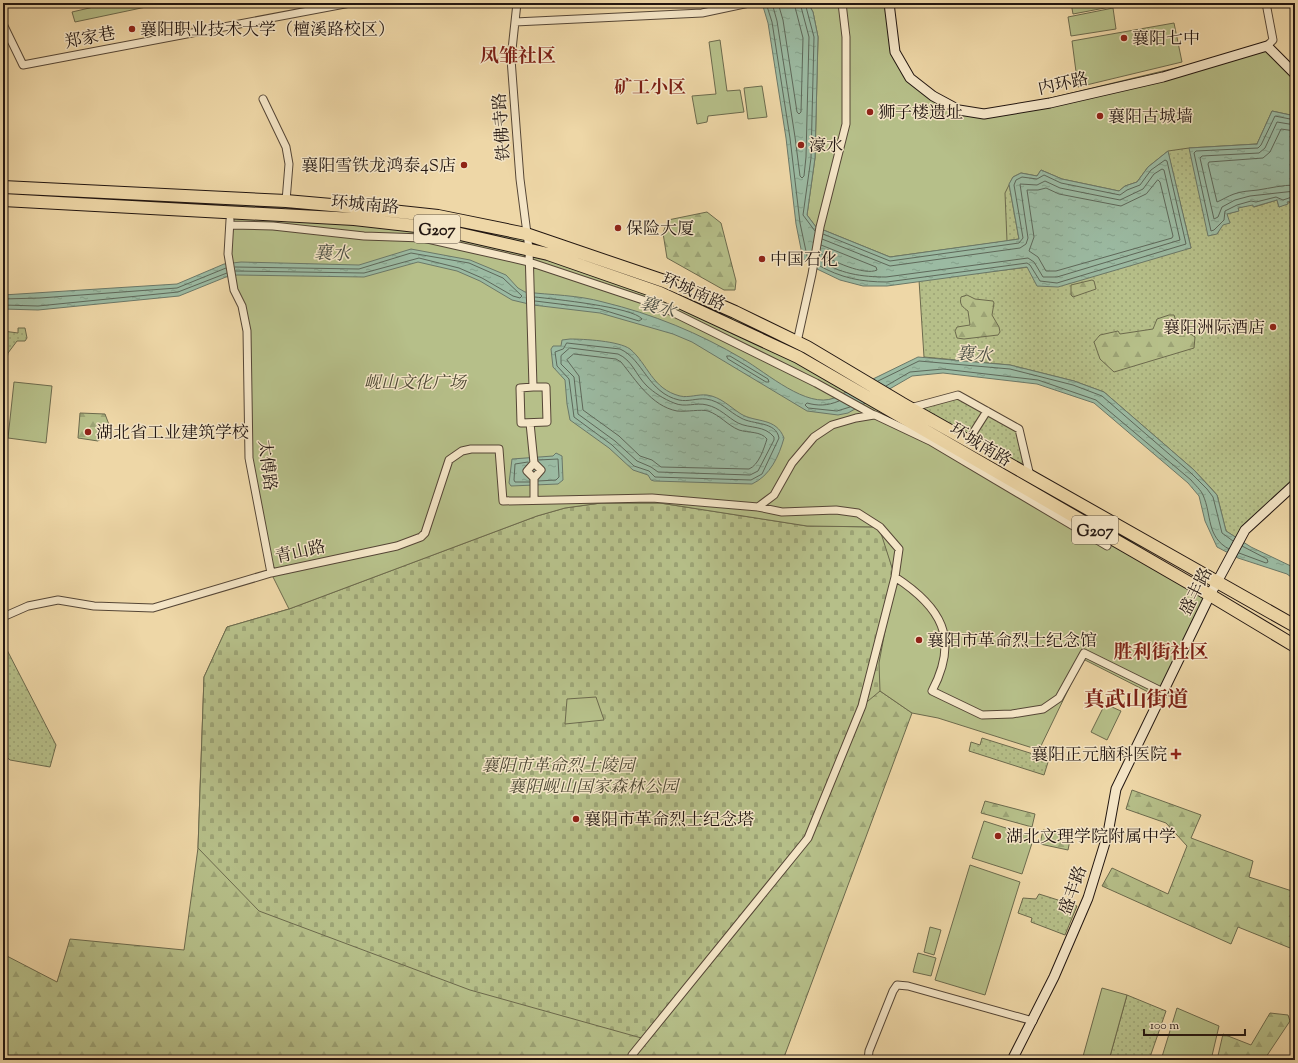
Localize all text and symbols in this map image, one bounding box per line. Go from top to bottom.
place label: 襄阳职业技术大学（檀溪路校区） [140,19,395,43]
street label: 郑家巷 [63,22,118,56]
marker: 襄阳职业技术大学（檀溪路校区） [127,24,137,34]
place label: 襄阳七中 [1132,28,1200,52]
marker: 襄阳七中 [1119,33,1129,43]
district label: 凤雏社区 [480,44,556,71]
street label: 内环路 [1036,68,1091,102]
district label: 矿工小区 [614,76,686,102]
street label: 铁佛寺路 [489,92,517,162]
place label: 狮子楼遗址 [878,102,963,126]
place label: 襄阳古城墙 [1108,106,1193,130]
marker: 狮子楼遗址 [865,107,875,117]
marker: 襄阳古城墙 [1095,111,1105,121]
place label: 濠水 [809,135,843,159]
marker: 濠水 [796,140,806,150]
place label: 襄阳雪铁龙鸿泰4S店 [301,155,456,179]
marker: 襄阳雪铁龙鸿泰4S店 [459,160,469,170]
street label: 环城南路 [330,191,400,221]
road number: G207 [414,215,460,243]
place label: 保险大厦 [626,218,694,242]
marker: 保险大厦 [613,223,623,233]
water label: 襄水 [313,241,352,269]
place label: 中国石化 [770,249,838,273]
marker: 中国石化 [757,254,767,264]
street label: 环城南路 [657,268,729,318]
water label: 襄水 [637,291,680,327]
place label: 襄阳洲际酒店 [1163,317,1265,341]
marker: 襄阳洲际酒店 [1268,322,1278,332]
water label: 襄水 [955,341,995,371]
park label: 岘山文化广场 [364,372,468,396]
street label: 环城南路 [945,418,1015,474]
place label: 湖北省工业建筑学校 [96,422,249,446]
marker: 湖北省工业建筑学校 [83,427,93,437]
street label: 太傅路 [251,438,281,492]
road number: G207 [1072,516,1118,544]
street label: 青山路 [273,536,328,570]
street label: 盛丰路 [1175,564,1219,620]
place label: 襄阳市革命烈士纪念馆 [927,630,1097,654]
marker: 襄阳市革命烈士纪念馆 [914,635,924,645]
district label: 胜利街社区 [1113,640,1209,667]
district label: 真武山街道 [1084,686,1189,716]
place label: 襄阳正元脑科医院 [1031,744,1167,768]
marker: 襄阳正元脑科医院 [1170,748,1182,760]
park label: 襄阳市革命烈士陵园 [482,755,637,779]
park label: 襄阳岘山国家森林公园 [508,776,681,800]
place label: 襄阳市革命烈士纪念塔 [584,809,754,833]
marker: 襄阳市革命烈士纪念塔 [571,814,581,824]
place label: 湖北文理学院附属中学 [1006,826,1176,850]
marker: 湖北文理学院附属中学 [993,831,1003,841]
street label: 盛丰路 [1054,863,1094,919]
scale bar [1144,1011,1245,1037]
text: 100 m [1150,1017,1179,1035]

